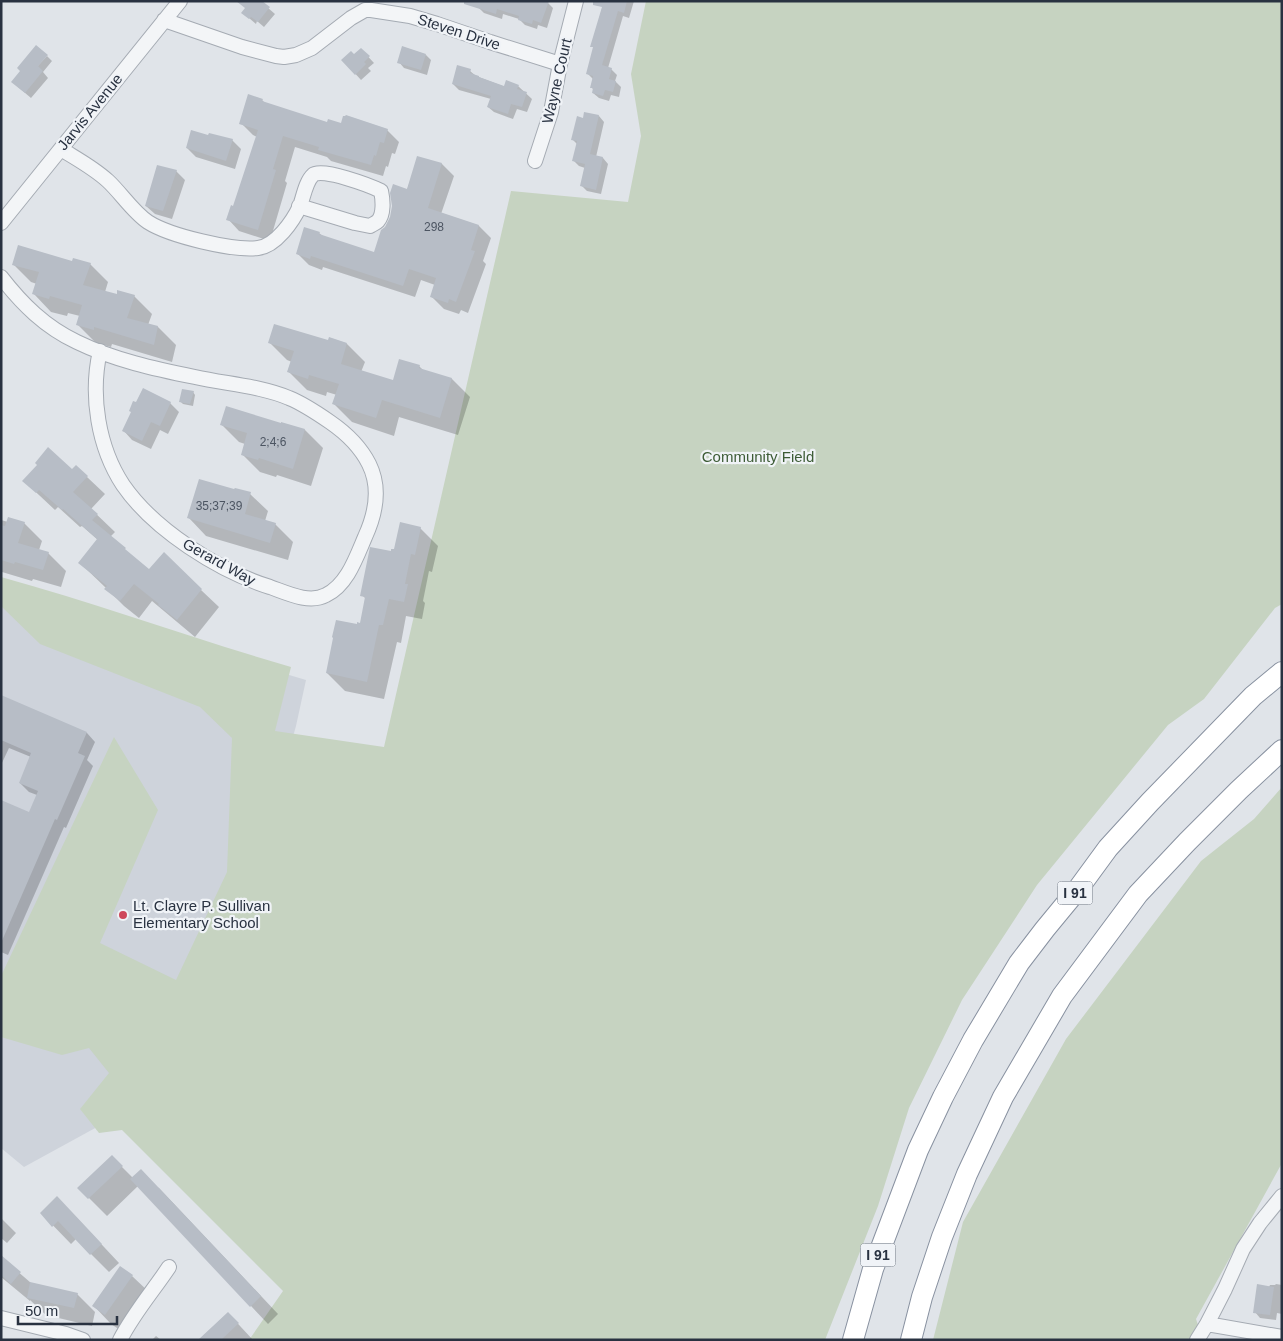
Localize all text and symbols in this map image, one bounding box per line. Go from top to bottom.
street label: Steven Drive [416,10,503,53]
street label: Wayne Court [538,36,575,125]
street label: Jarvis Avenue [54,70,126,153]
house number: 298 [424,220,444,234]
house number: 2;4;6 [260,435,287,449]
park label: Community Field [702,448,814,465]
house number: 35;37;39 [196,499,243,513]
street label: Gerard Way [180,535,259,589]
road number: I 91 [1058,881,1092,904]
place label: Lt. Clayre P. Sullivan Elementary School [133,897,270,931]
marker: Lt. Clayre P. Sullivan Elementary School [117,909,129,921]
road number: I 91 [860,1244,896,1266]
scale bar [18,1294,116,1326]
text: 50 m [25,1302,58,1319]

